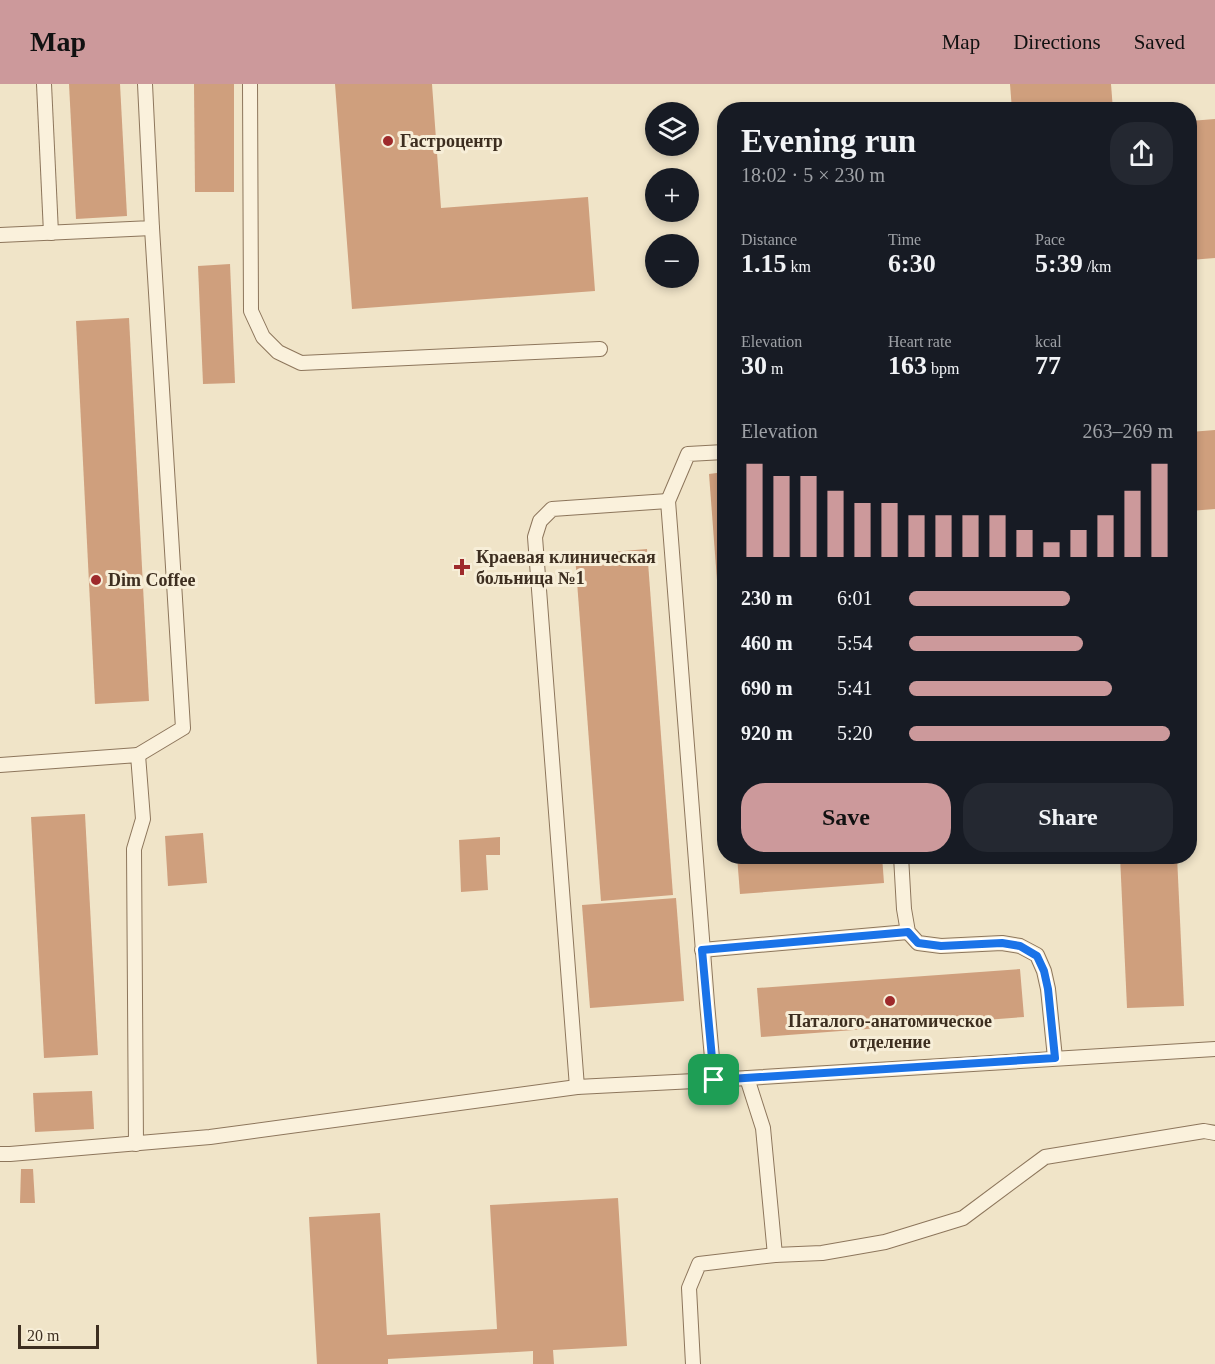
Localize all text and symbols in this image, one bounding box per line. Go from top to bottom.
text: Map [30,26,86,57]
text: Map [942,30,980,54]
text: Directions [1013,30,1101,54]
text: Saved [1134,30,1185,54]
map controls [645,102,699,288]
button: layers [645,102,699,156]
button: share [1110,122,1173,185]
text: Evening run [741,123,916,159]
place label: Гастроцентр [400,131,503,151]
marker: Гастроцентр [381,134,395,148]
text: 18:02 · 5 × 230 m [741,164,885,186]
button: + [645,168,699,222]
text: Distance [741,231,797,248]
text: Time [888,231,921,248]
text: Pace [1035,231,1065,248]
button: − [645,234,699,288]
text: 1.15 [741,249,787,278]
text: 6:30 [888,249,936,278]
text: 5:39 [1035,249,1083,278]
text: km [787,258,811,275]
text: /km [1083,258,1112,275]
text: Elevation [741,333,802,350]
text: Heart rate [888,333,952,350]
text: kcal [1035,333,1062,350]
text: 30 [741,351,767,380]
text: 163 [888,351,927,380]
text: 77 [1035,351,1061,380]
text: m [767,360,783,377]
text: bpm [927,360,959,377]
text: Elevation [741,420,818,442]
text: 263–269 m [1082,420,1173,442]
place label: Краевая клиническая больница №1 [476,547,656,588]
marker: Краевая клиническая больница №1 [453,558,471,576]
place label: Dim Coffee [108,570,195,590]
marker: Dim Coffee [89,573,103,587]
text: 230 m [741,587,793,609]
text: 6:01 [837,587,873,609]
text: 460 m [741,632,793,654]
text: 5:54 [837,632,873,654]
text: 690 m [741,677,793,699]
text: 5:41 [837,677,873,699]
text: 920 m [741,722,793,744]
text: 5:20 [837,722,873,744]
button: Save [741,783,951,852]
button: Share [963,783,1173,852]
marker: Паталого-анатомическое отделение [883,994,897,1008]
place label: Паталого-анатомическое отделение [788,1011,992,1052]
pin [688,1054,739,1105]
icon: arrive [697,1063,730,1096]
scale bar [18,1322,99,1350]
text: 20 m [27,1327,59,1344]

